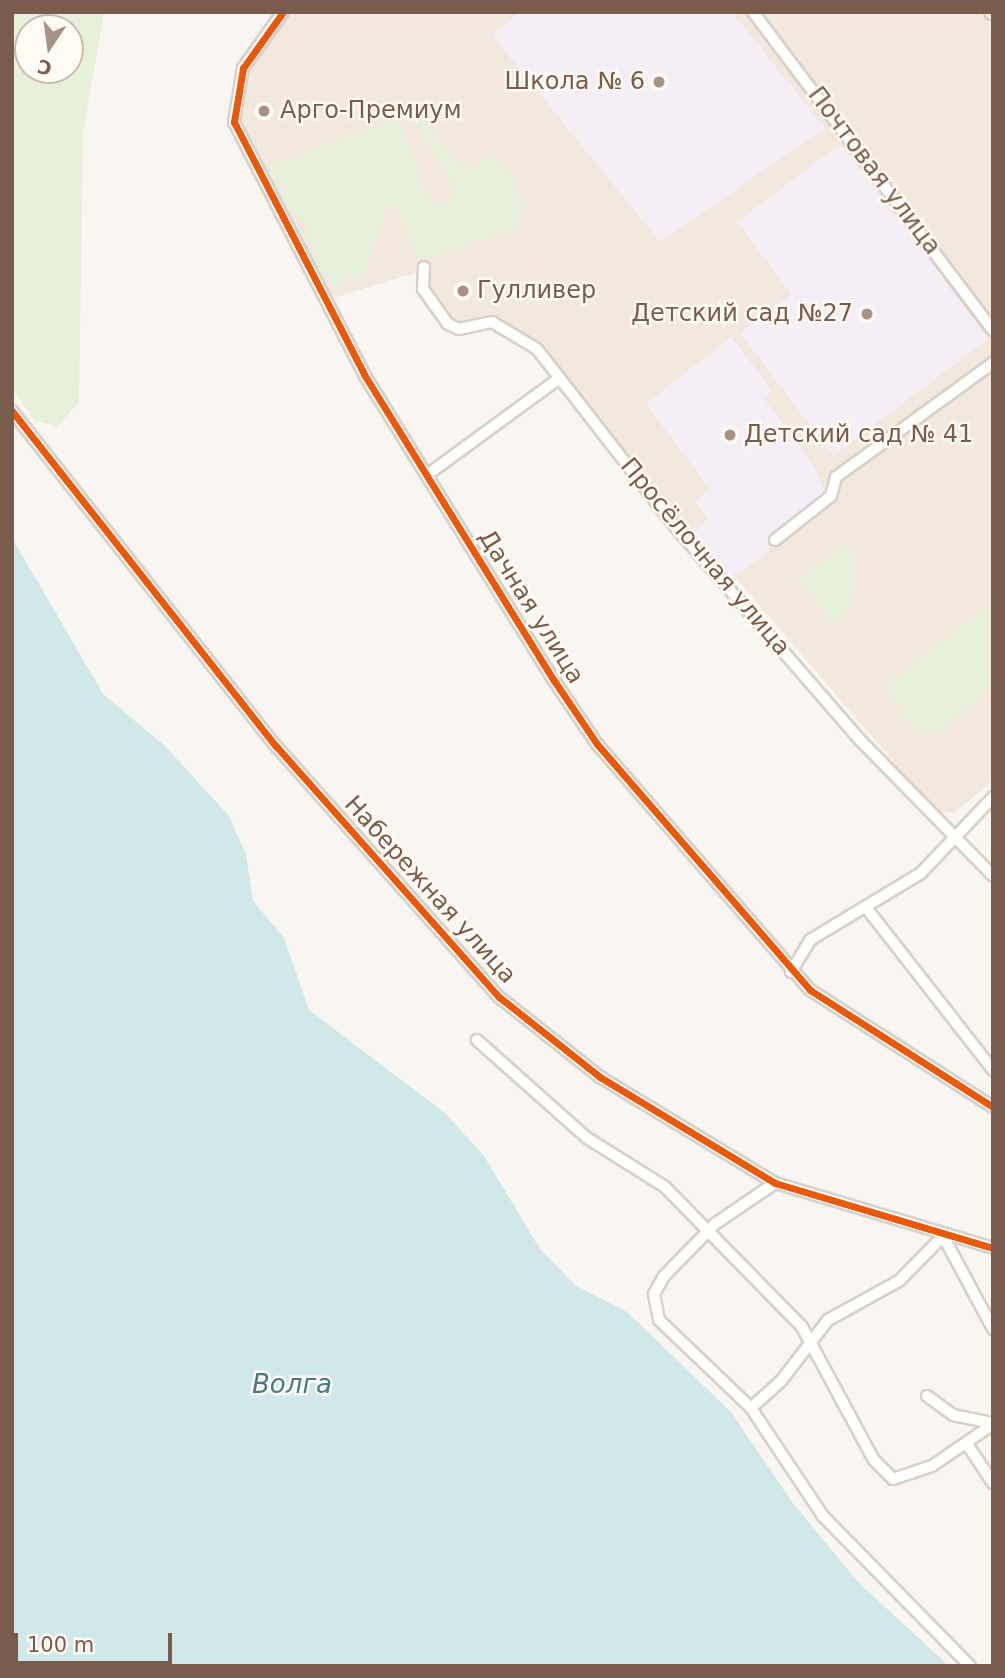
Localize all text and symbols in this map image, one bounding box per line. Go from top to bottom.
north arrow [14,14,84,84]
text: С [35,55,54,80]
place label: Школа № 6 [505,68,645,96]
marker: Школа № 6 [651,74,667,90]
street label: Почтовая улица [802,81,946,261]
place label: Арго-Премиум [280,97,462,125]
marker: Арго-Премиум [254,101,274,121]
place label: Гулливер [477,277,596,305]
marker: Гулливер [455,283,471,299]
place label: Детский сад №27 [631,300,853,328]
marker: Детский сад №27 [859,306,875,322]
place label: Детский сад № 41 [744,421,973,449]
marker: Детский сад № 41 [722,427,738,443]
street label: Просёлочная улица [614,452,796,662]
street label: Дачная улица [472,525,590,689]
street label: Набережная улица [338,790,522,990]
water label: Волга [252,1369,332,1401]
scale bar [18,1618,175,1662]
text: 100 m [27,1633,94,1657]

